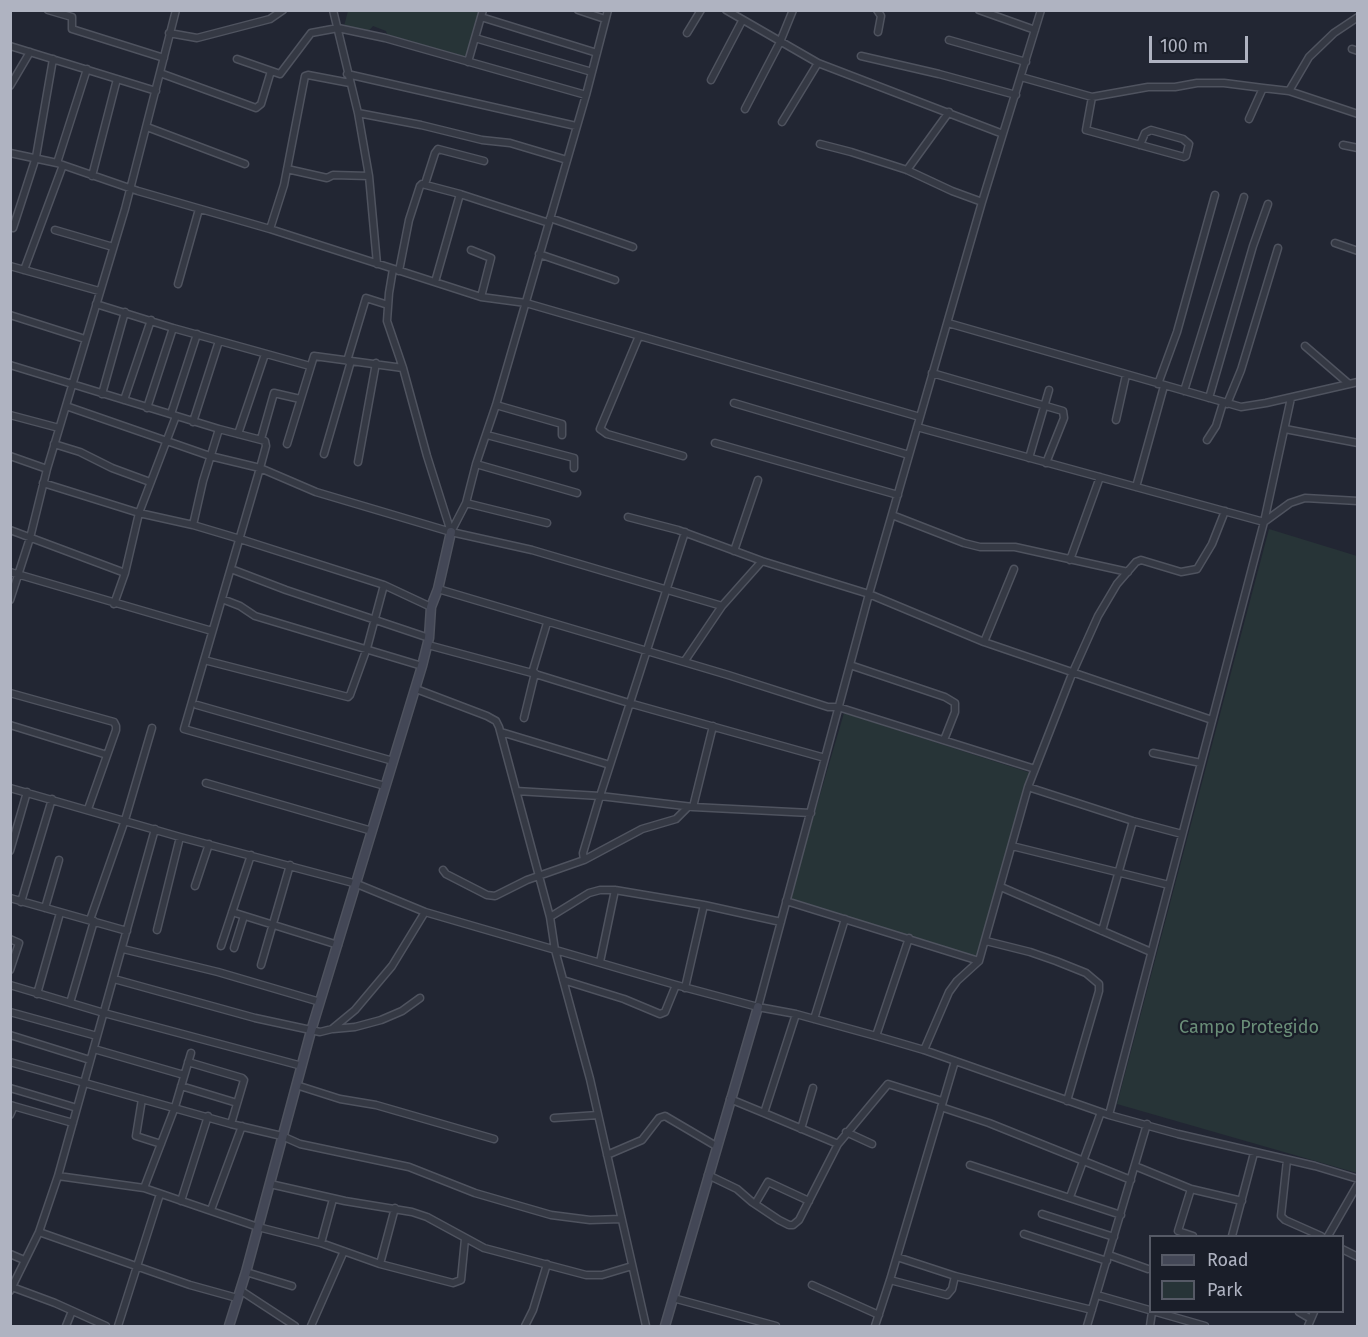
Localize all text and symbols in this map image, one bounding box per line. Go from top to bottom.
scale bar [1152,24,1251,62]
text: 100 m [1160,35,1208,57]
park label: Campo Protegido [1179,1017,1319,1039]
legend [1149,1235,1344,1313]
text: Road [1207,1249,1249,1271]
text: Park [1207,1279,1242,1301]

